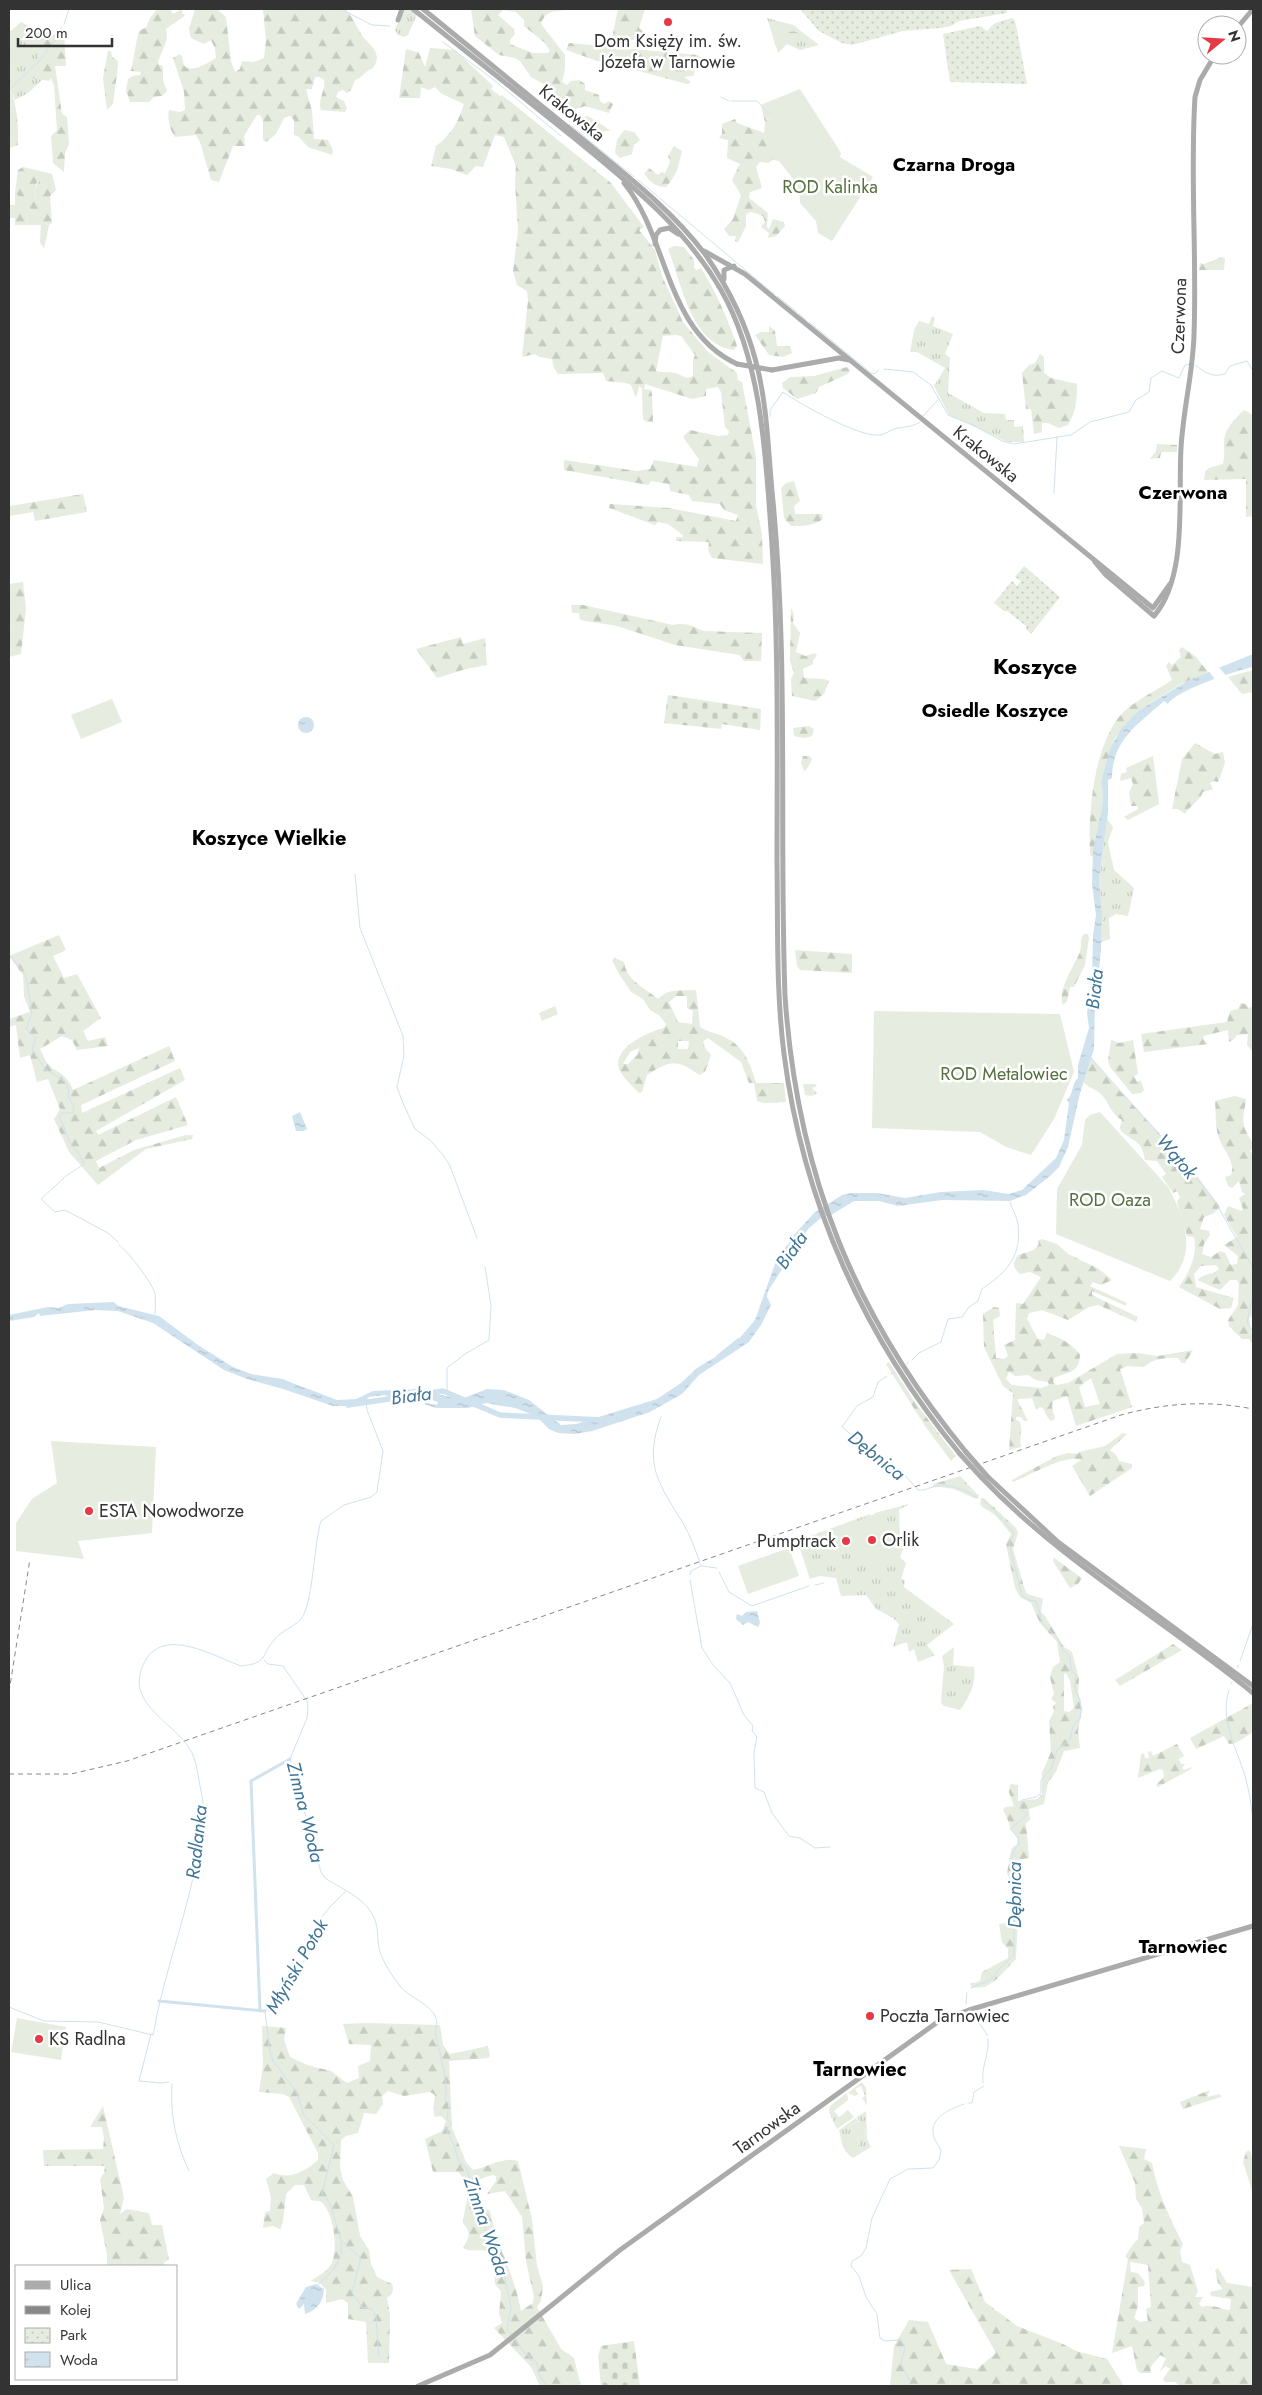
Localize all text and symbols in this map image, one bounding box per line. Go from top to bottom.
scale bar [18,15,111,47]
north arrow [1197,15,1247,65]
marker: Dom Księży im. św. Józefa w Tarnowie [662,16,674,28]
text: 200 m [25,22,68,44]
place label: Dom Księży im. św. Józefa w Tarnowie [594,28,742,75]
text: N [1223,28,1246,44]
street label: Krakowska [533,78,611,148]
district label: Czarna Droga [893,151,1015,178]
park label: ROD Kalinka [782,174,878,200]
street label: Czerwona [1165,277,1193,355]
street label: Krakowska [947,419,1025,489]
district label: Czerwona [1139,479,1227,506]
district label: Koszyce [993,650,1077,682]
district label: Osiedle Koszyce [922,697,1068,724]
district label: Koszyce Wielkie [192,824,346,853]
water label: Biała [1079,967,1110,1011]
park label: ROD Metalowiec [940,1061,1068,1087]
water label: Wątok [1150,1128,1204,1185]
park label: ROD Oaza [1069,1187,1151,1213]
water label: Biała [769,1226,814,1275]
water label: Biała [389,1380,433,1411]
water label: Dębnica [842,1424,911,1487]
place label: ESTA Nowodworze [99,1498,244,1524]
marker: ESTA Nowodworze [83,1505,95,1517]
place label: Orlik [882,1527,919,1553]
place label: Pumptrack [757,1528,836,1554]
marker: Orlik [866,1534,878,1546]
marker: Pumptrack [840,1535,852,1547]
water label: Zimna Woda [280,1758,331,1866]
water label: Radlanka [179,1803,214,1880]
water label: Dębnica [1001,1861,1028,1928]
water label: Młyński Potok [258,1913,335,2019]
district label: Tarnowiec [1139,1933,1227,1960]
place label: Poczta Tarnowiec [880,2003,1010,2029]
marker: Poczta Tarnowiec [864,2010,876,2022]
place label: KS Radlna [49,2026,126,2052]
marker: KS Radlna [33,2033,45,2045]
district label: Tarnowiec [813,2055,907,2084]
street label: Tarnowska [728,2095,806,2161]
water label: Zimna Woda [457,2172,516,2280]
legend [15,2265,178,2380]
text: Ulica [60,2274,91,2296]
text: Kolej [60,2299,91,2321]
text: Park [60,2324,87,2346]
text: Woda [60,2349,98,2371]

